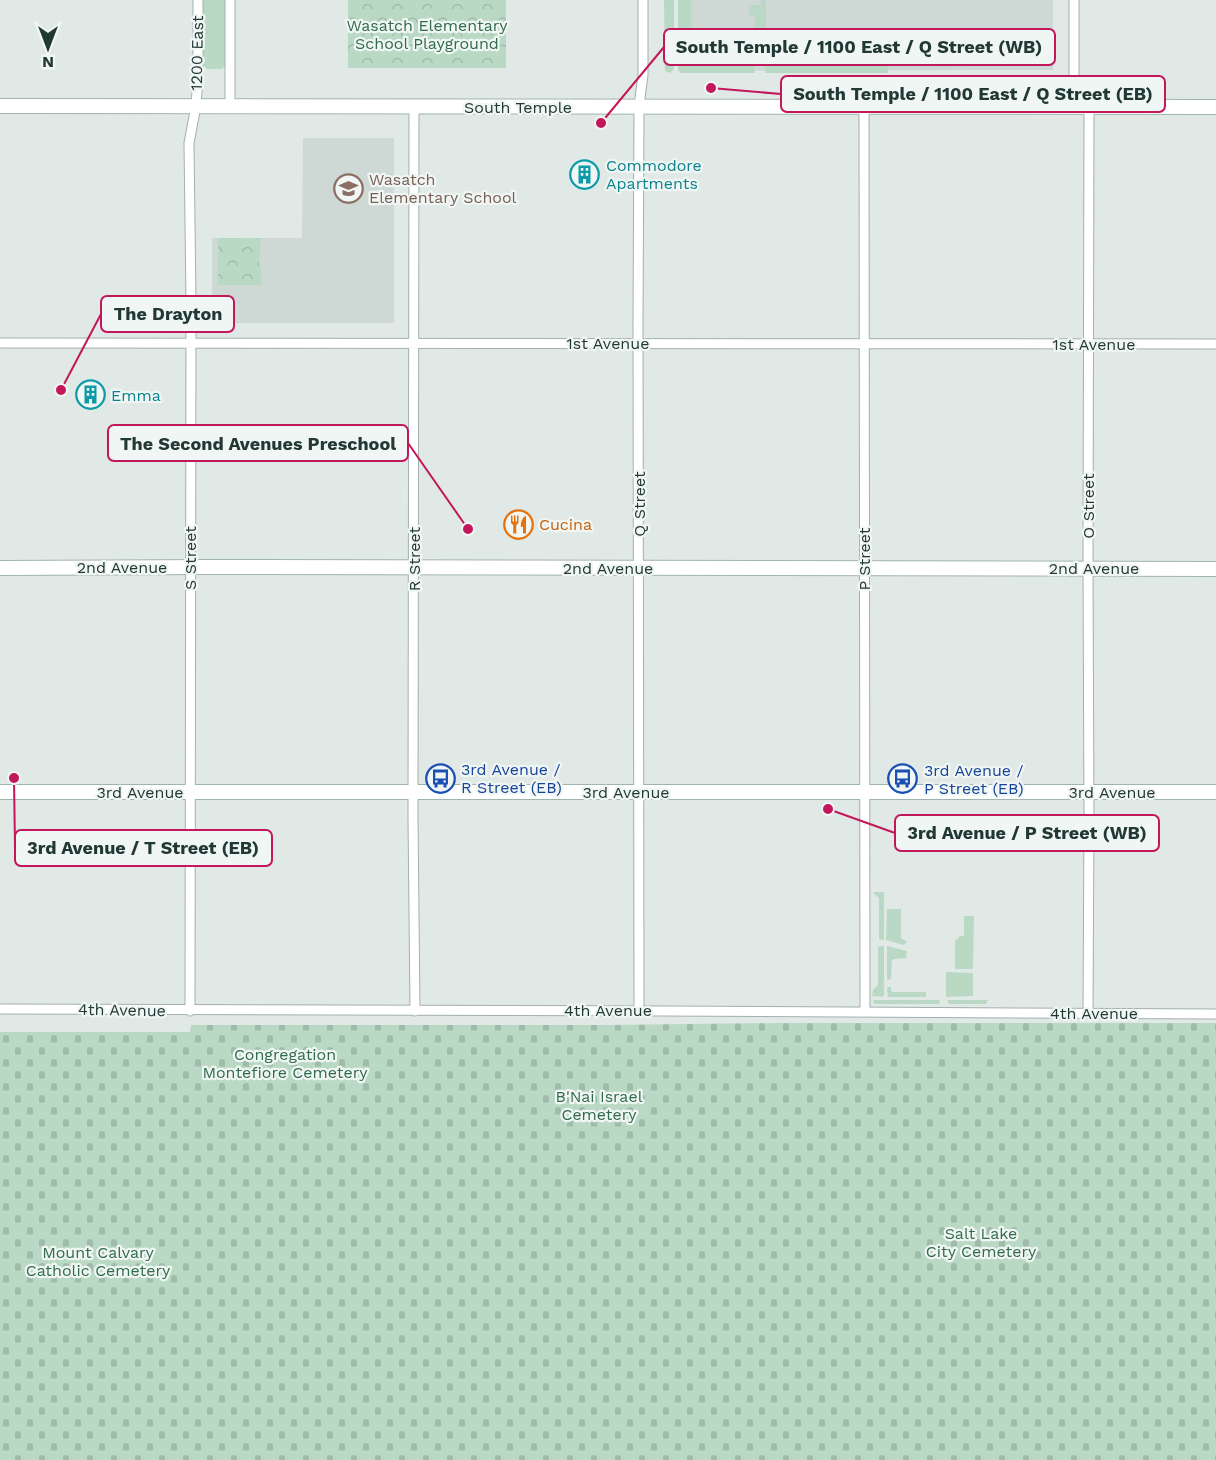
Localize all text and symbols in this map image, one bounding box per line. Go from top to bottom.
street label: 1200 East [187,15,207,91]
park label: Wasatch Elementary School Playground [346,16,508,53]
north arrow [18,18,78,78]
callout: South Temple / 1100 East / Q Street (WB) [664,29,1055,65]
text: South Temple / 1100 East / Q Street (WB) [676,36,1042,57]
text: N [42,53,54,72]
callout: South Temple / 1100 East / Q Street (EB) [781,76,1165,112]
text: South Temple / 1100 East / Q Street (EB) [793,83,1153,104]
street label: South Temple [464,98,572,117]
place label: Commodore Apartments [606,156,702,193]
building icon: Commodore Apartments [569,158,601,190]
place label: Wasatch Elementary School [369,170,517,207]
school or university icon: Wasatch Elementary School [332,172,364,204]
callout: The Drayton [101,296,234,332]
text: The Drayton [114,303,222,324]
street label: 1st Avenue [567,334,649,353]
street label: 1st Avenue [1053,335,1135,354]
building icon: Emma [74,379,106,411]
place label: Emma [111,386,161,405]
callout: The Second Avenues Preschool [108,425,408,461]
text: The Second Avenues Preschool [120,433,396,454]
street label: Q Street [630,471,649,537]
street label: O Street [1079,473,1098,539]
restaurant icon: Cucina [502,508,534,540]
place label: Cucina [539,515,592,534]
street label: S Street [181,526,200,590]
street label: R Street [405,527,424,591]
street label: P Street [855,527,874,591]
street label: 2nd Avenue [77,558,167,577]
street label: 2nd Avenue [563,559,653,578]
street label: 2nd Avenue [1049,559,1139,578]
place label: 3rd Avenue / R Street (EB) [461,760,562,797]
place label: 3rd Avenue / P Street (EB) [924,761,1024,798]
bus stop icon: 3rd Avenue / R Street (EB) [424,762,456,794]
bus stop icon: 3rd Avenue / P Street (EB) [887,763,919,795]
street label: 3rd Avenue [96,783,184,802]
street label: 3rd Avenue [582,783,670,802]
street label: 3rd Avenue [1068,783,1156,802]
callout: 3rd Avenue / P Street (WB) [895,815,1159,851]
text: 3rd Avenue / P Street (WB) [907,822,1147,843]
callout: 3rd Avenue / T Street (EB) [15,830,272,866]
text: 3rd Avenue / T Street (EB) [27,837,259,858]
street label: 4th Avenue [78,1000,166,1020]
street label: 4th Avenue [564,1001,652,1020]
street label: 4th Avenue [1050,1004,1138,1023]
park label: Congregation Montefiore Cemetery [202,1045,368,1082]
park label: B'Nai Israel Cemetery [555,1087,643,1124]
park label: Salt Lake City Cemetery [926,1224,1037,1261]
park label: Mount Calvary Catholic Cemetery [26,1243,171,1280]

